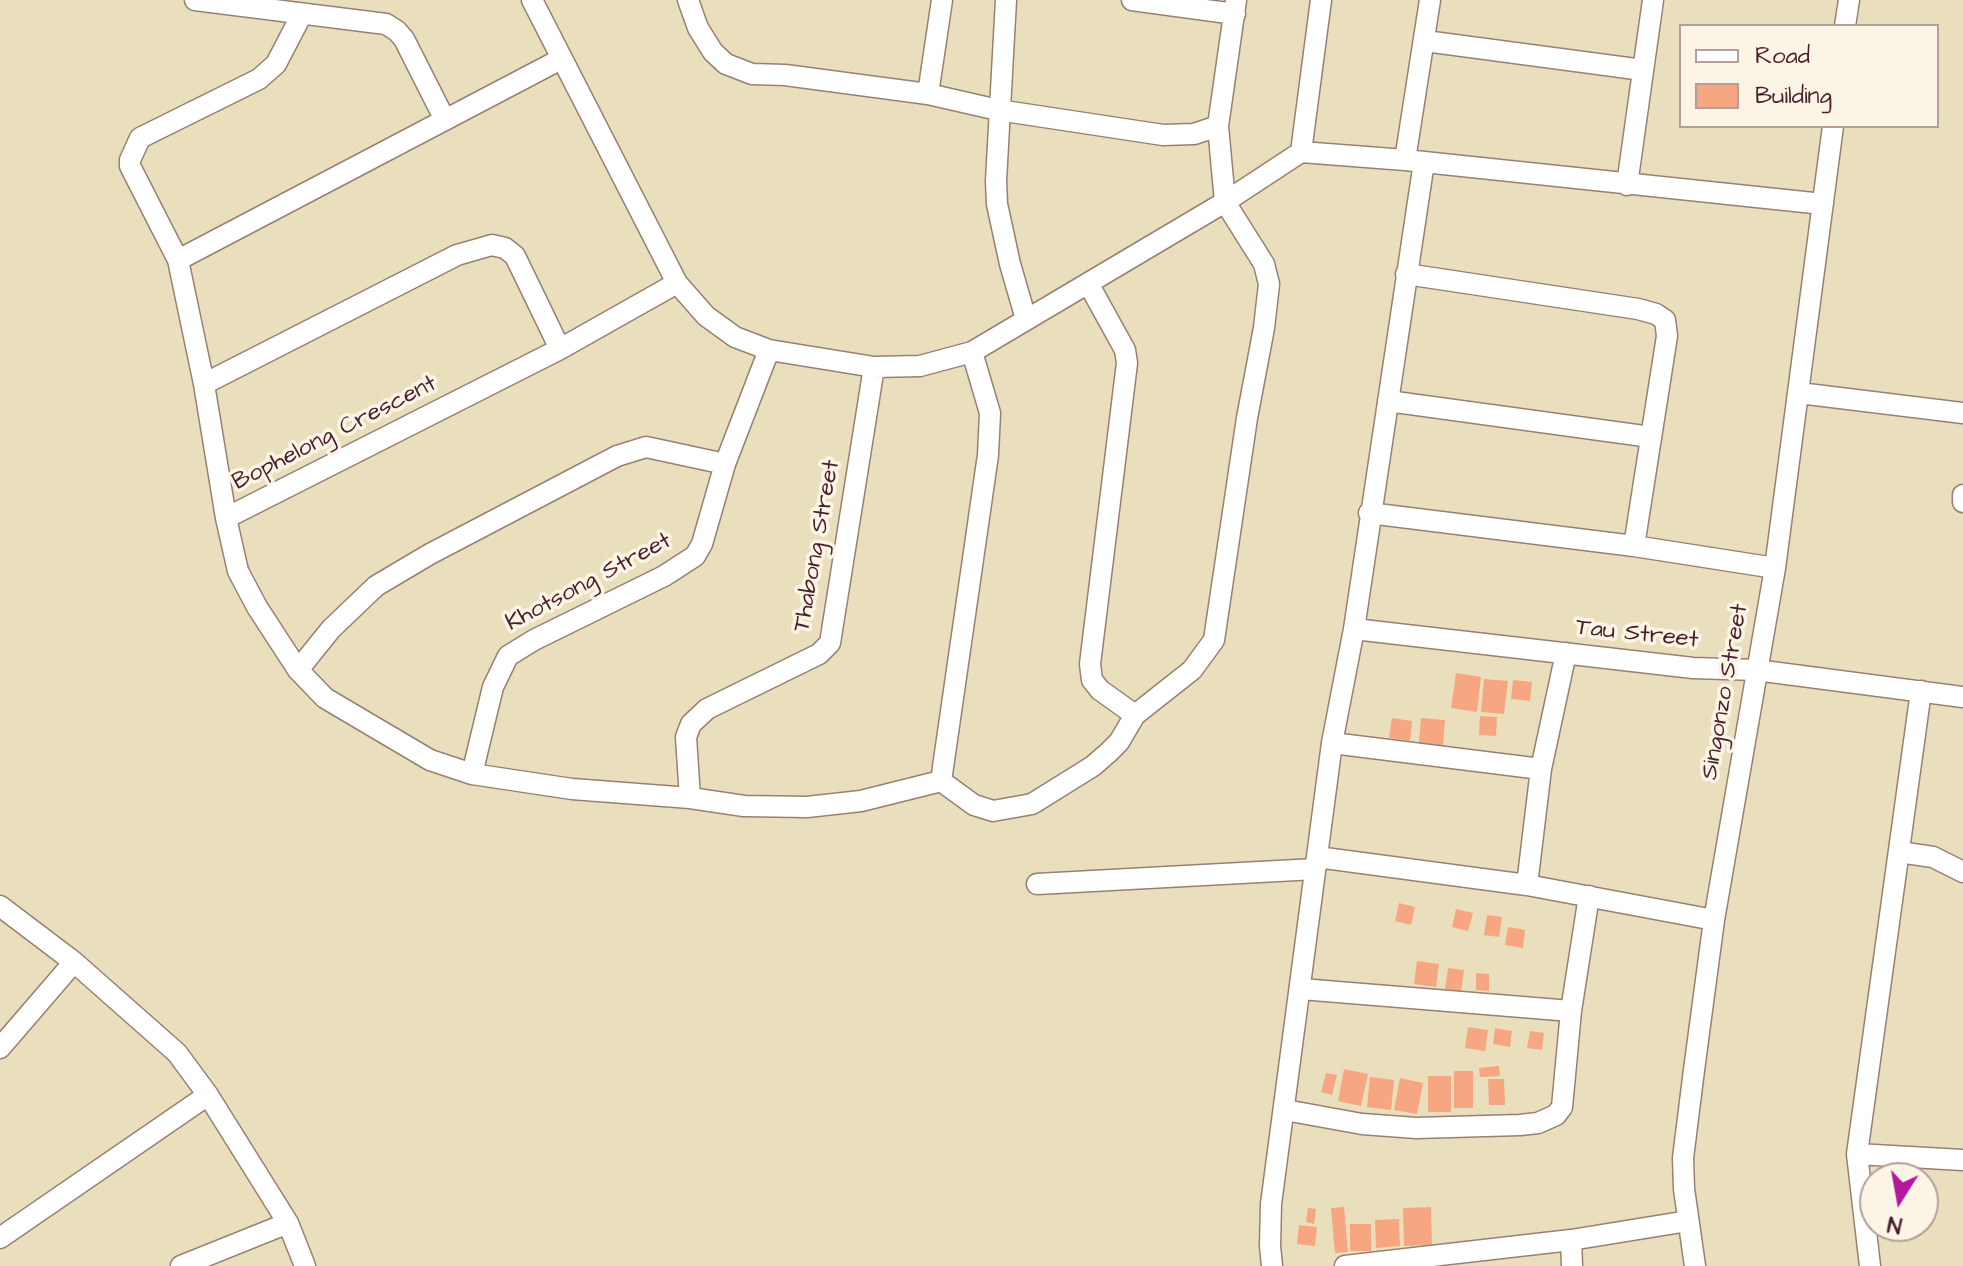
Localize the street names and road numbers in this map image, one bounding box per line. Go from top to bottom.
street label: Bophelong Crescent [228,370,442,498]
street label: Thabong Street [789,458,847,634]
street label: Khotsong Street [501,527,677,639]
street label: Singonzo Street [1696,602,1756,782]
street label: Tau Street [1574,614,1700,656]

